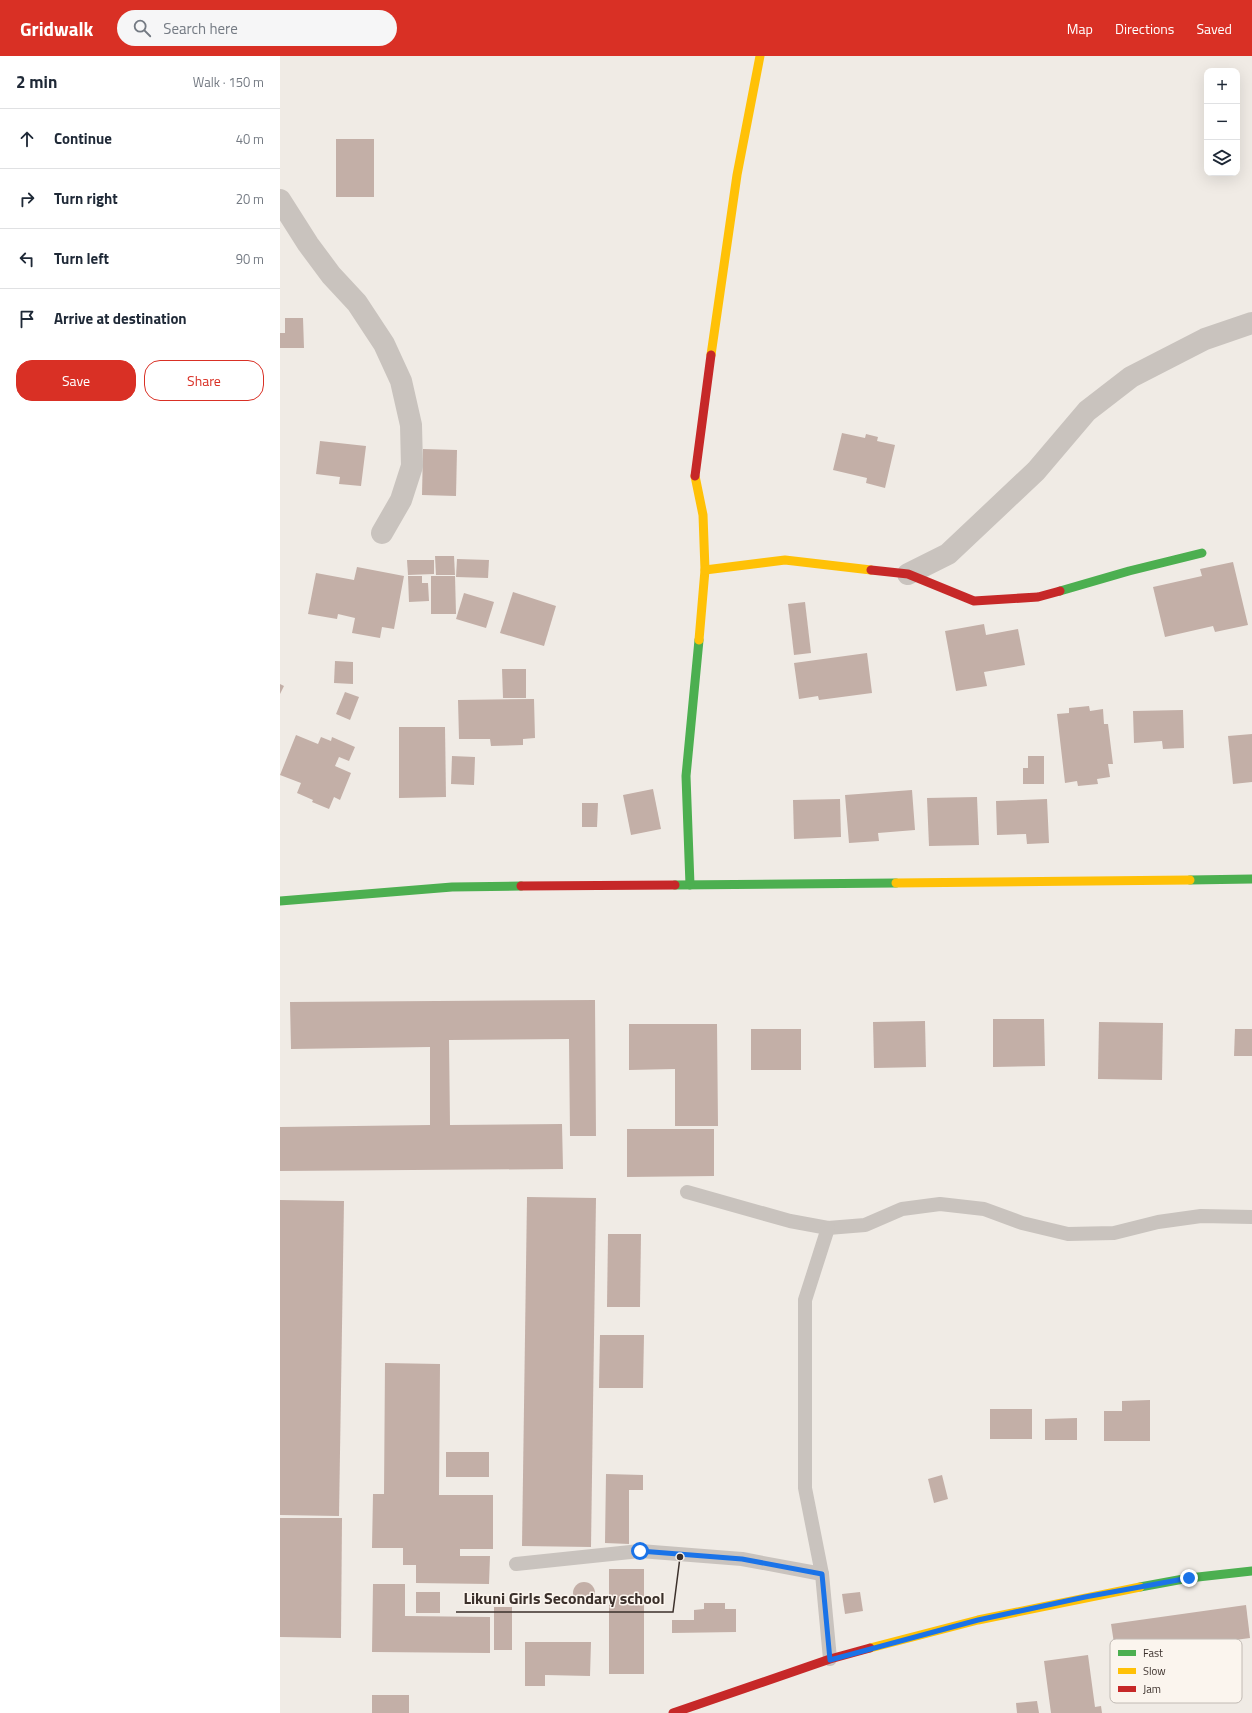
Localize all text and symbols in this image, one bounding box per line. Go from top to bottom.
search box [117,10,397,46]
text: Gridwalk [20,14,93,43]
icon: search [131,17,153,39]
text: Search here [163,17,238,40]
text: Map [1067,18,1093,39]
text: Directions [1115,18,1174,39]
text: Saved [1196,18,1232,39]
map controls [1204,68,1240,176]
button: + [1204,68,1240,104]
text: 2 min [16,69,57,95]
text: Walk · 150 m [193,72,264,92]
button: − [1204,104,1240,140]
text: Continue [54,127,112,150]
icon: ahead [16,128,38,150]
text: 40 m [236,129,264,149]
button: layers [1204,140,1240,176]
text: Turn right [54,187,118,210]
icon: right [16,188,38,210]
text: 20 m [236,189,264,209]
text: Turn left [54,247,109,270]
icon: left [16,248,38,270]
text: 90 m [236,249,264,269]
text: Arrive at destination [54,307,187,330]
icon: arrive [16,308,38,330]
button: Save [16,360,136,401]
button: Share [144,360,264,401]
route start [631,1542,649,1560]
route end [1180,1569,1198,1587]
callout: Likuni Girls Secondary school [456,1584,673,1612]
text: Likuni Girls Secondary school [463,1586,665,1610]
legend [1110,1639,1242,1703]
text: Fast [1143,1645,1163,1661]
text: Slow [1143,1663,1166,1679]
text: Jam [1143,1681,1161,1697]

